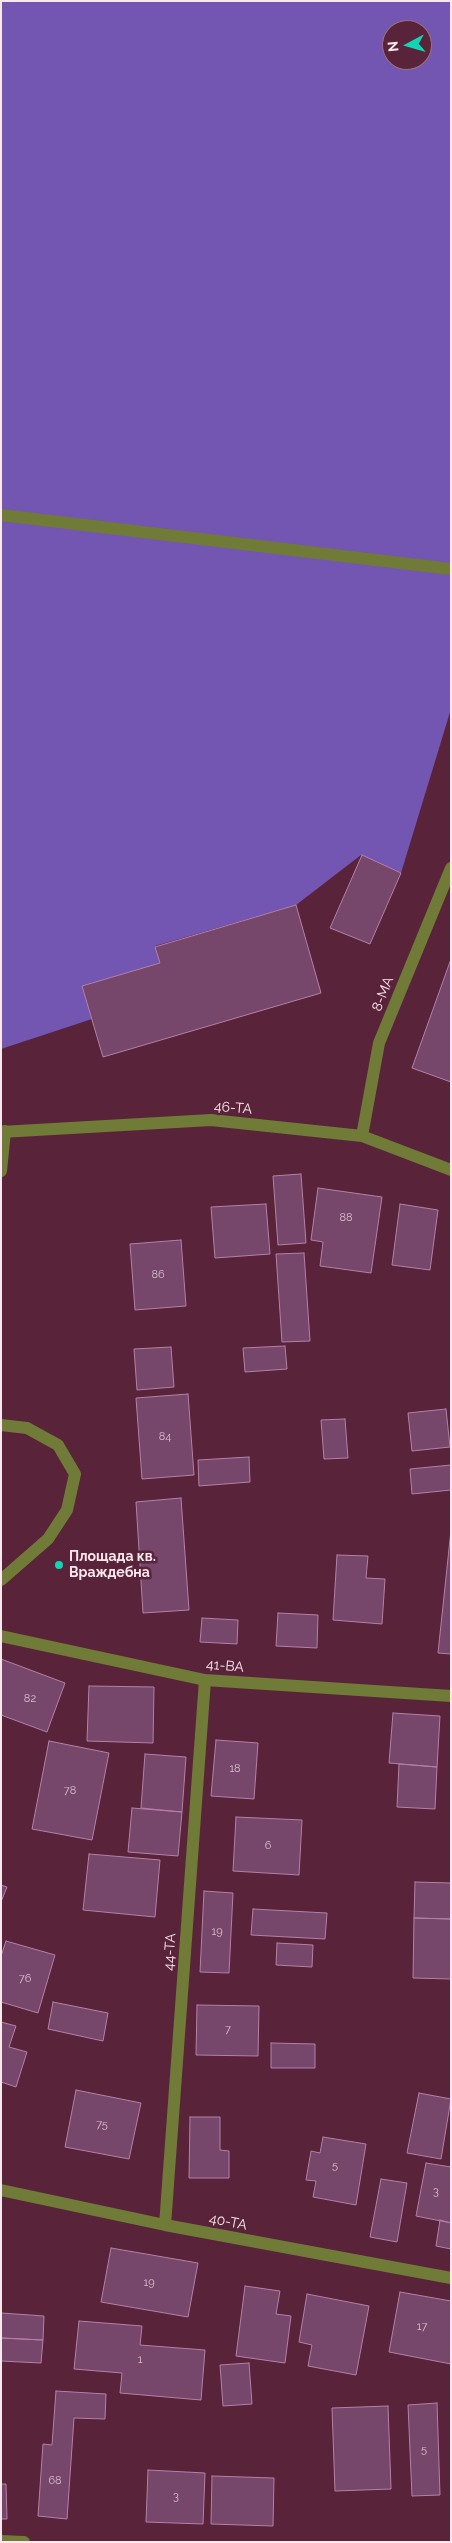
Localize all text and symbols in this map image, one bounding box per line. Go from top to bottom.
north arrow [382,20,432,70]
text: N [385,40,402,53]
street label: 8-МА [368,974,398,1014]
street label: 46-ТА [213,1098,253,1118]
house number: 88 [339,1211,353,1225]
house number: 86 [151,1268,165,1282]
house number: 84 [159,1430,171,1444]
place label: Площада кв. Враждебна [69,1549,156,1581]
marker: Площада кв. Враждебна [53,1559,65,1571]
street label: 41-ВА [205,1656,245,1676]
house number: 82 [24,1692,36,1706]
house number: 18 [229,1762,241,1776]
house number: 78 [64,1784,76,1798]
house number: 6 [265,1839,271,1853]
house number: 19 [211,1925,223,1939]
street label: 44-ТА [160,1933,180,1971]
house number: 76 [19,1972,31,1986]
house number: 7 [225,2023,231,2037]
house number: 75 [96,2118,108,2132]
house number: 5 [332,2159,338,2173]
house number: 3 [433,2185,439,2199]
street label: 40-ТА [208,2210,248,2234]
house number: 19 [143,2276,155,2290]
house number: 17 [417,2320,427,2334]
house number: 1 [138,2353,142,2367]
house number: 5 [421,2443,427,2457]
house number: 68 [48,2474,62,2488]
house number: 3 [173,2490,179,2504]

